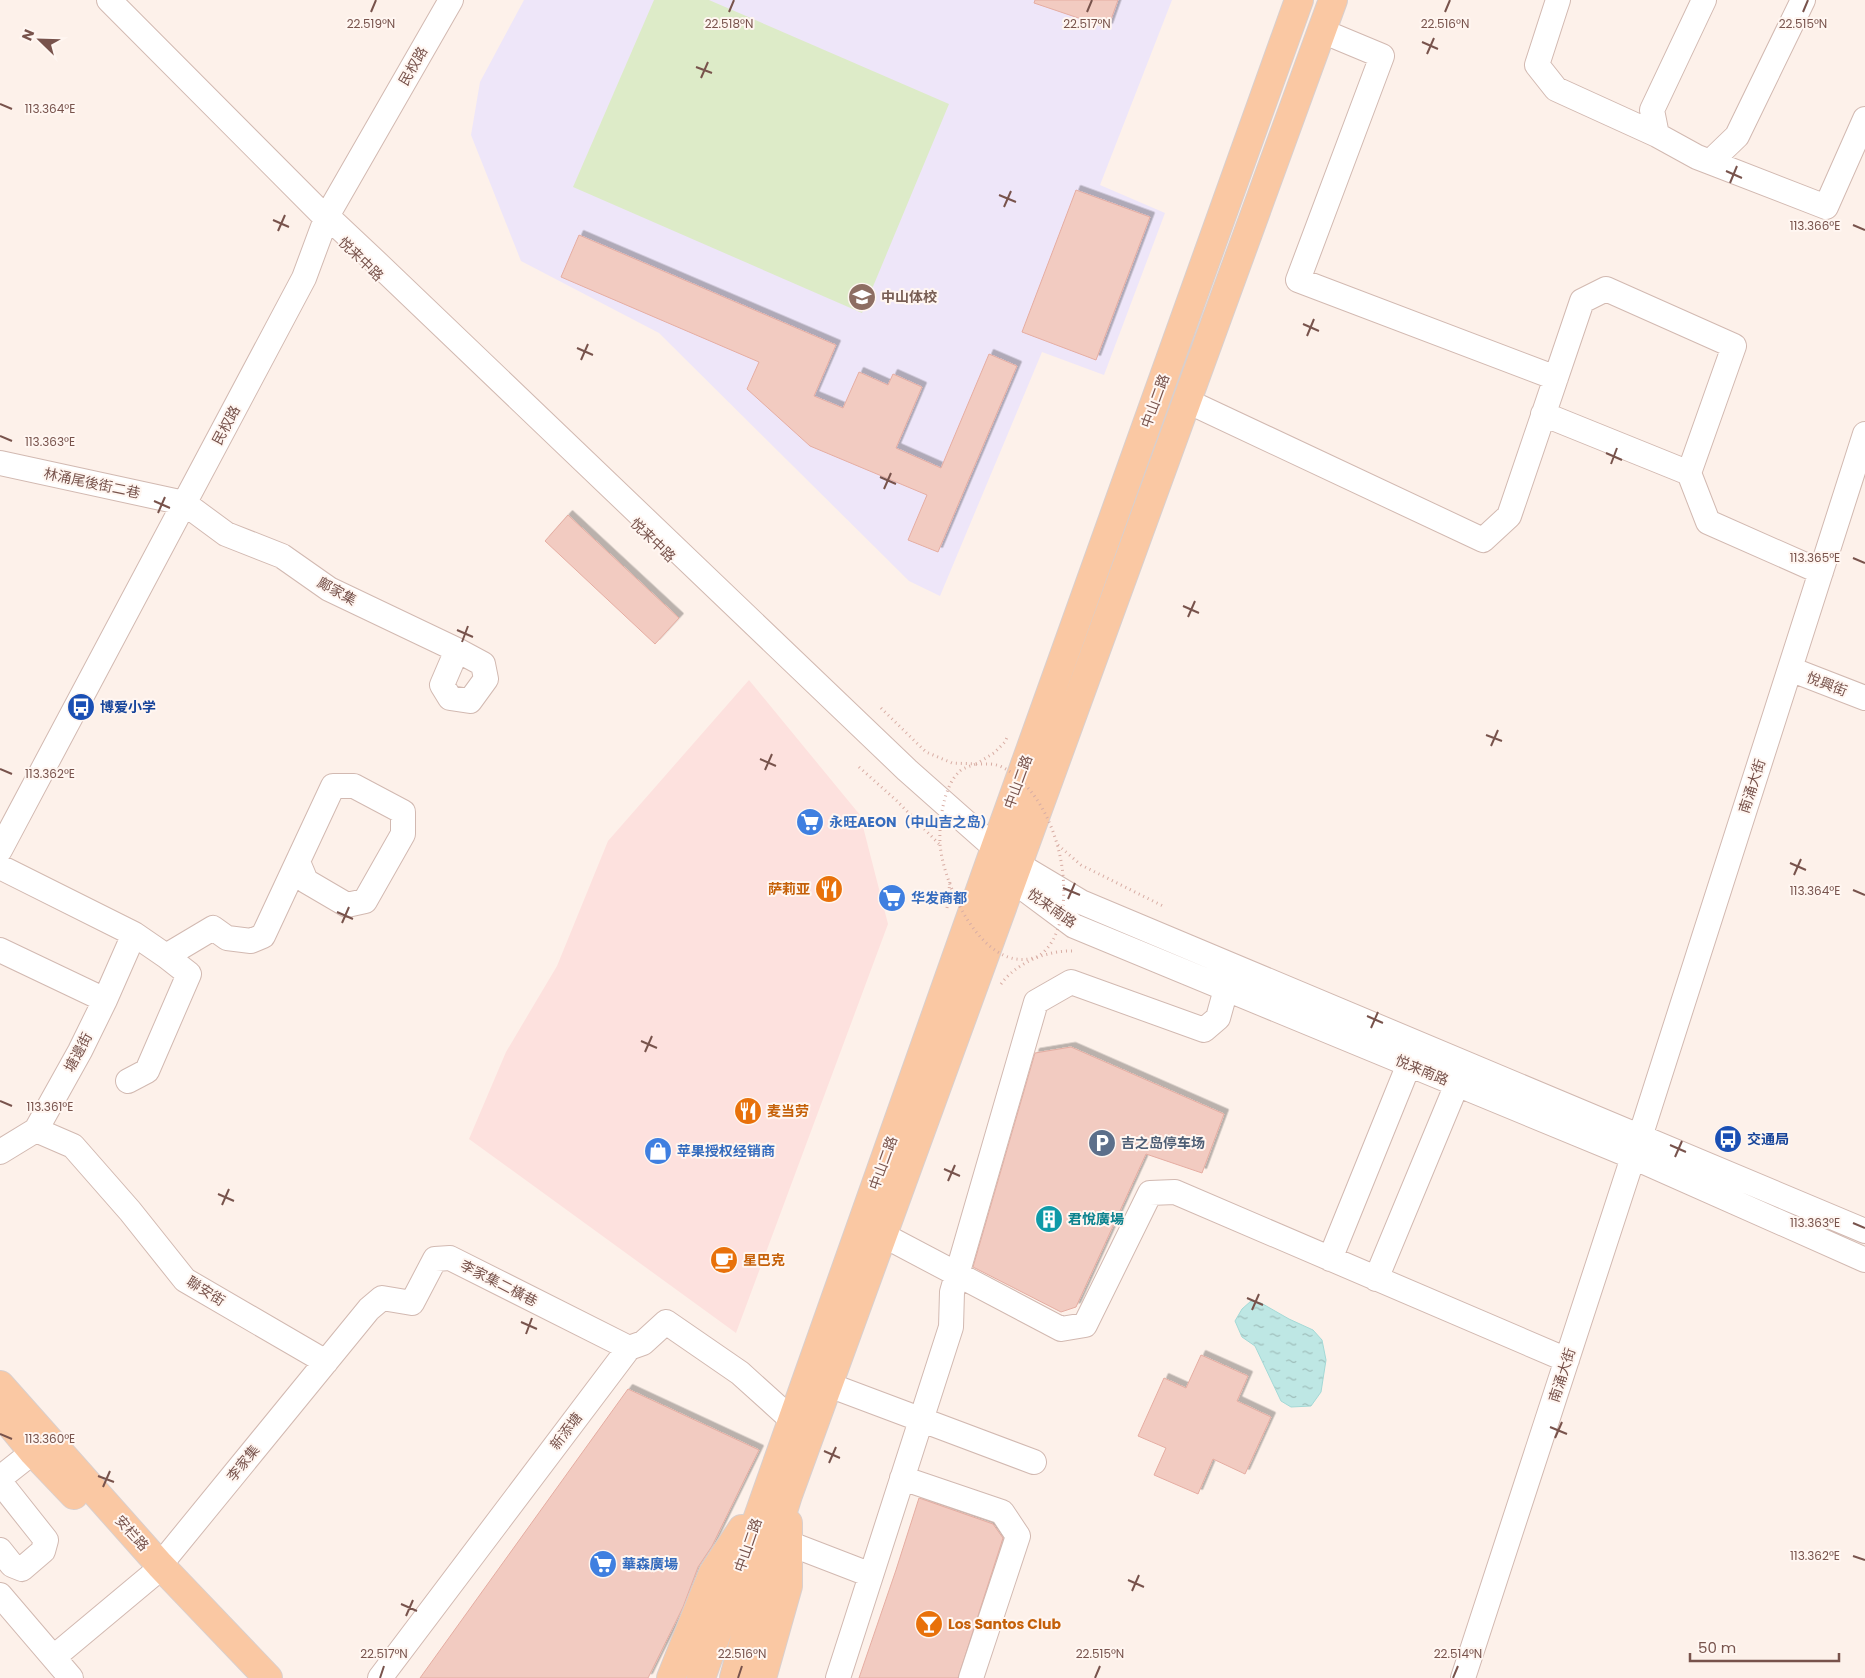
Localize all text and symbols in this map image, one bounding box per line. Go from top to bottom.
north arrow [15,15,65,65]
text: 22.519°N [347,15,395,32]
text: 22.518°N [705,15,753,32]
text: 22.517°N [1063,15,1111,32]
text: 22.516°N [1421,15,1469,32]
text: 22.515°N [1779,15,1827,32]
text: N [17,26,39,44]
street label: 民权路 [394,43,432,89]
text: 113.364°E [25,100,75,117]
text: 113.366°E [1790,217,1840,234]
street label: 悦来中路 [334,232,388,286]
school or university icon: 中山体校 [847,282,877,312]
place label: 中山体校 [881,287,937,307]
street label: 中山二路 [1136,371,1174,431]
street label: 民权路 [207,402,245,448]
text: 113.363°E [25,433,75,450]
street label: 林涌尾後街二巷 [42,463,142,503]
street label: 悦来中路 [626,513,680,567]
text: 113.365°E [1790,549,1840,566]
street label: 鄺家集 [314,572,360,610]
street label: 悅興街 [1804,667,1850,701]
bus stop icon: 博爱小学 [66,692,96,722]
place label: 博爱小学 [100,697,156,717]
street label: 中山二路 [999,752,1037,812]
street label: 南涌大街 [1734,756,1770,816]
text: 113.362°E [25,765,75,782]
supermarket icon: 永旺AEON（中山吉之岛） [795,807,825,837]
place label: 永旺AEON（中山吉之岛） [829,812,994,832]
restaurant icon: 萨莉亚 [814,874,844,904]
place label: 萨莉亚 [768,879,810,899]
text: 113.364°E [1790,882,1840,899]
supermarket icon: 华发商都 [877,883,907,913]
street label: 悦来南路 [1023,884,1081,932]
place label: 华发商都 [911,888,967,908]
street label: 塘邊街 [59,1029,97,1075]
street label: 悦来南路 [1392,1050,1452,1090]
restaurant icon: 麦当劳 [733,1096,763,1126]
text: 113.361°E [27,1098,73,1115]
place label: 麦当劳 [767,1101,809,1121]
bus stop icon: 交通局 [1713,1124,1743,1154]
parking icon: 吉之岛停车场 [1087,1128,1117,1158]
place label: 交通局 [1747,1129,1789,1149]
street label: 中山二路 [864,1133,902,1193]
place label: 吉之岛停车场 [1121,1133,1205,1153]
shop icon: 苹果授权经销商 [643,1136,673,1166]
place label: 苹果授权经销商 [677,1141,775,1161]
building icon: 君悅廣場 [1034,1204,1064,1234]
place label: 君悅廣場 [1068,1209,1124,1229]
text: 113.363°E [1790,1214,1840,1231]
cafe icon: 星巴克 [709,1245,739,1275]
place label: 星巴克 [743,1250,785,1270]
street label: 李家集二橫巷 [457,1255,541,1311]
street label: 聯安街 [183,1271,229,1311]
street label: 南涌大街 [1544,1345,1580,1405]
street label: 新添塘 [545,1408,587,1454]
text: 113.360°E [25,1430,75,1447]
street label: 李家集 [222,1440,264,1486]
street label: 安栏路 [111,1511,153,1555]
street label: 中山二路 [729,1515,767,1575]
text: 113.362°E [1790,1547,1840,1564]
supermarket icon: 華森廣場 [588,1549,618,1579]
place label: 華森廣場 [622,1554,678,1574]
bar icon: Los Santos Club [914,1609,944,1639]
place label: Los Santos Club [948,1614,1062,1634]
scale bar [1690,1630,1839,1662]
text: 50 m [1698,1637,1736,1658]
text: 22.517°N [360,1645,408,1662]
text: 22.516°N [718,1645,766,1662]
text: 22.515°N [1076,1645,1124,1662]
text: 22.514°N [1434,1645,1482,1662]

